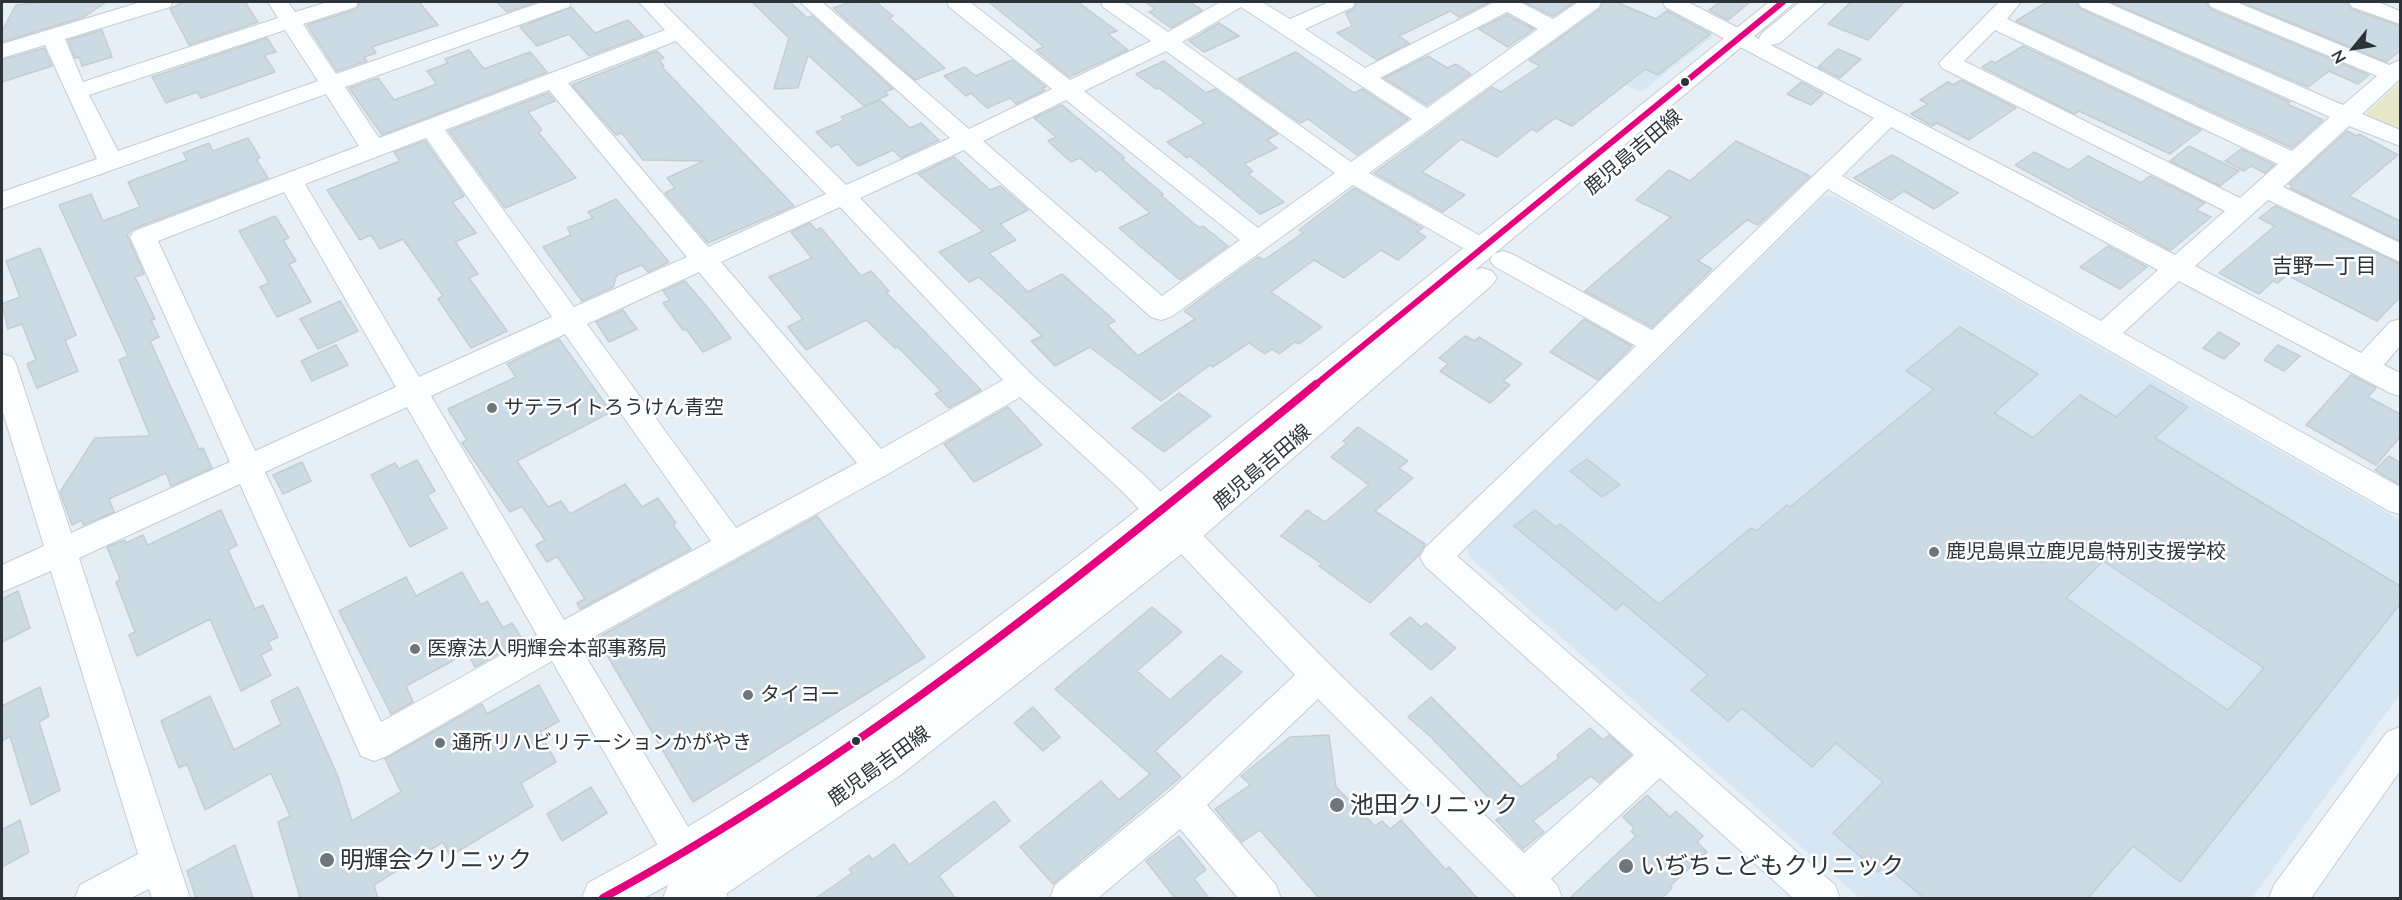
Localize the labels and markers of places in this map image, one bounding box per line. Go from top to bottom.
unlabelled marker [1679,76,1691,88]
place label: サテライトろうけん青空 [504,396,724,420]
marker: サテライトろうけん青空 [485,401,499,415]
place label: 鹿児島県立鹿児島特別支援学校 [1946,540,2226,564]
marker: 鹿児島県立鹿児島特別支援学校 [1927,545,1941,559]
place label: 医療法人明輝会本部事務局 [427,637,667,661]
marker: 医療法人明輝会本部事務局 [408,642,422,656]
place label: タイヨー [760,683,840,707]
marker: タイヨー [741,688,755,702]
place label: 通所リハビリテーションかがやき [452,731,752,755]
unlabelled marker [850,735,862,747]
marker: 通所リハビリテーションかがやき [433,736,447,750]
place label: 池田クリニック [1350,791,1518,819]
marker: 池田クリニック [1328,796,1346,814]
place label: 明輝会クリニック [340,846,532,874]
marker: 明輝会クリニック [318,851,336,869]
place label: いぢちこどもクリニック [1640,852,1904,880]
marker: いぢちこどもクリニック [1617,857,1635,875]

